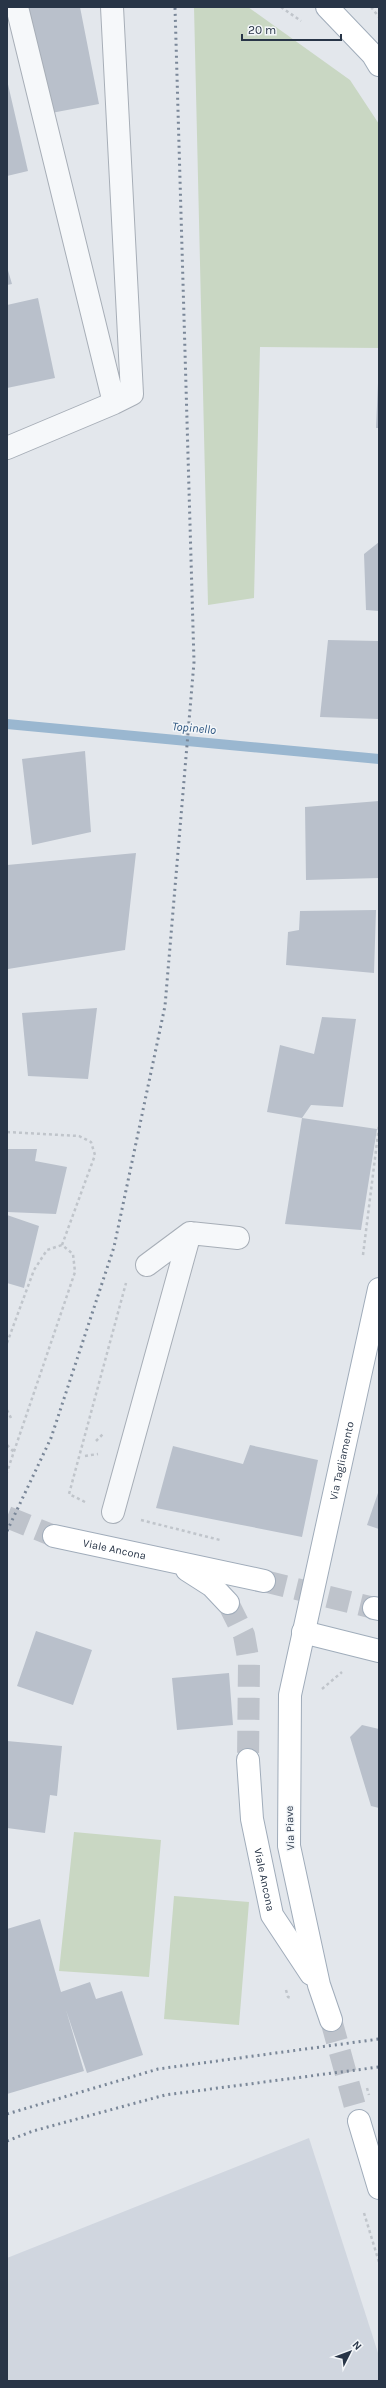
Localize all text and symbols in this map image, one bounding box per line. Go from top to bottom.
scale bar [242,16,341,42]
text: 20 m [248,23,276,37]
water label: Topinello [171,719,217,737]
street label: Via Tagliamento [326,1420,356,1501]
street label: Viale Ancona [82,1536,147,1562]
street label: Via Piave [283,1805,297,1851]
street label: Viale Ancona [252,1847,278,1912]
north arrow [330,2332,370,2372]
text: N [350,2338,365,2353]

